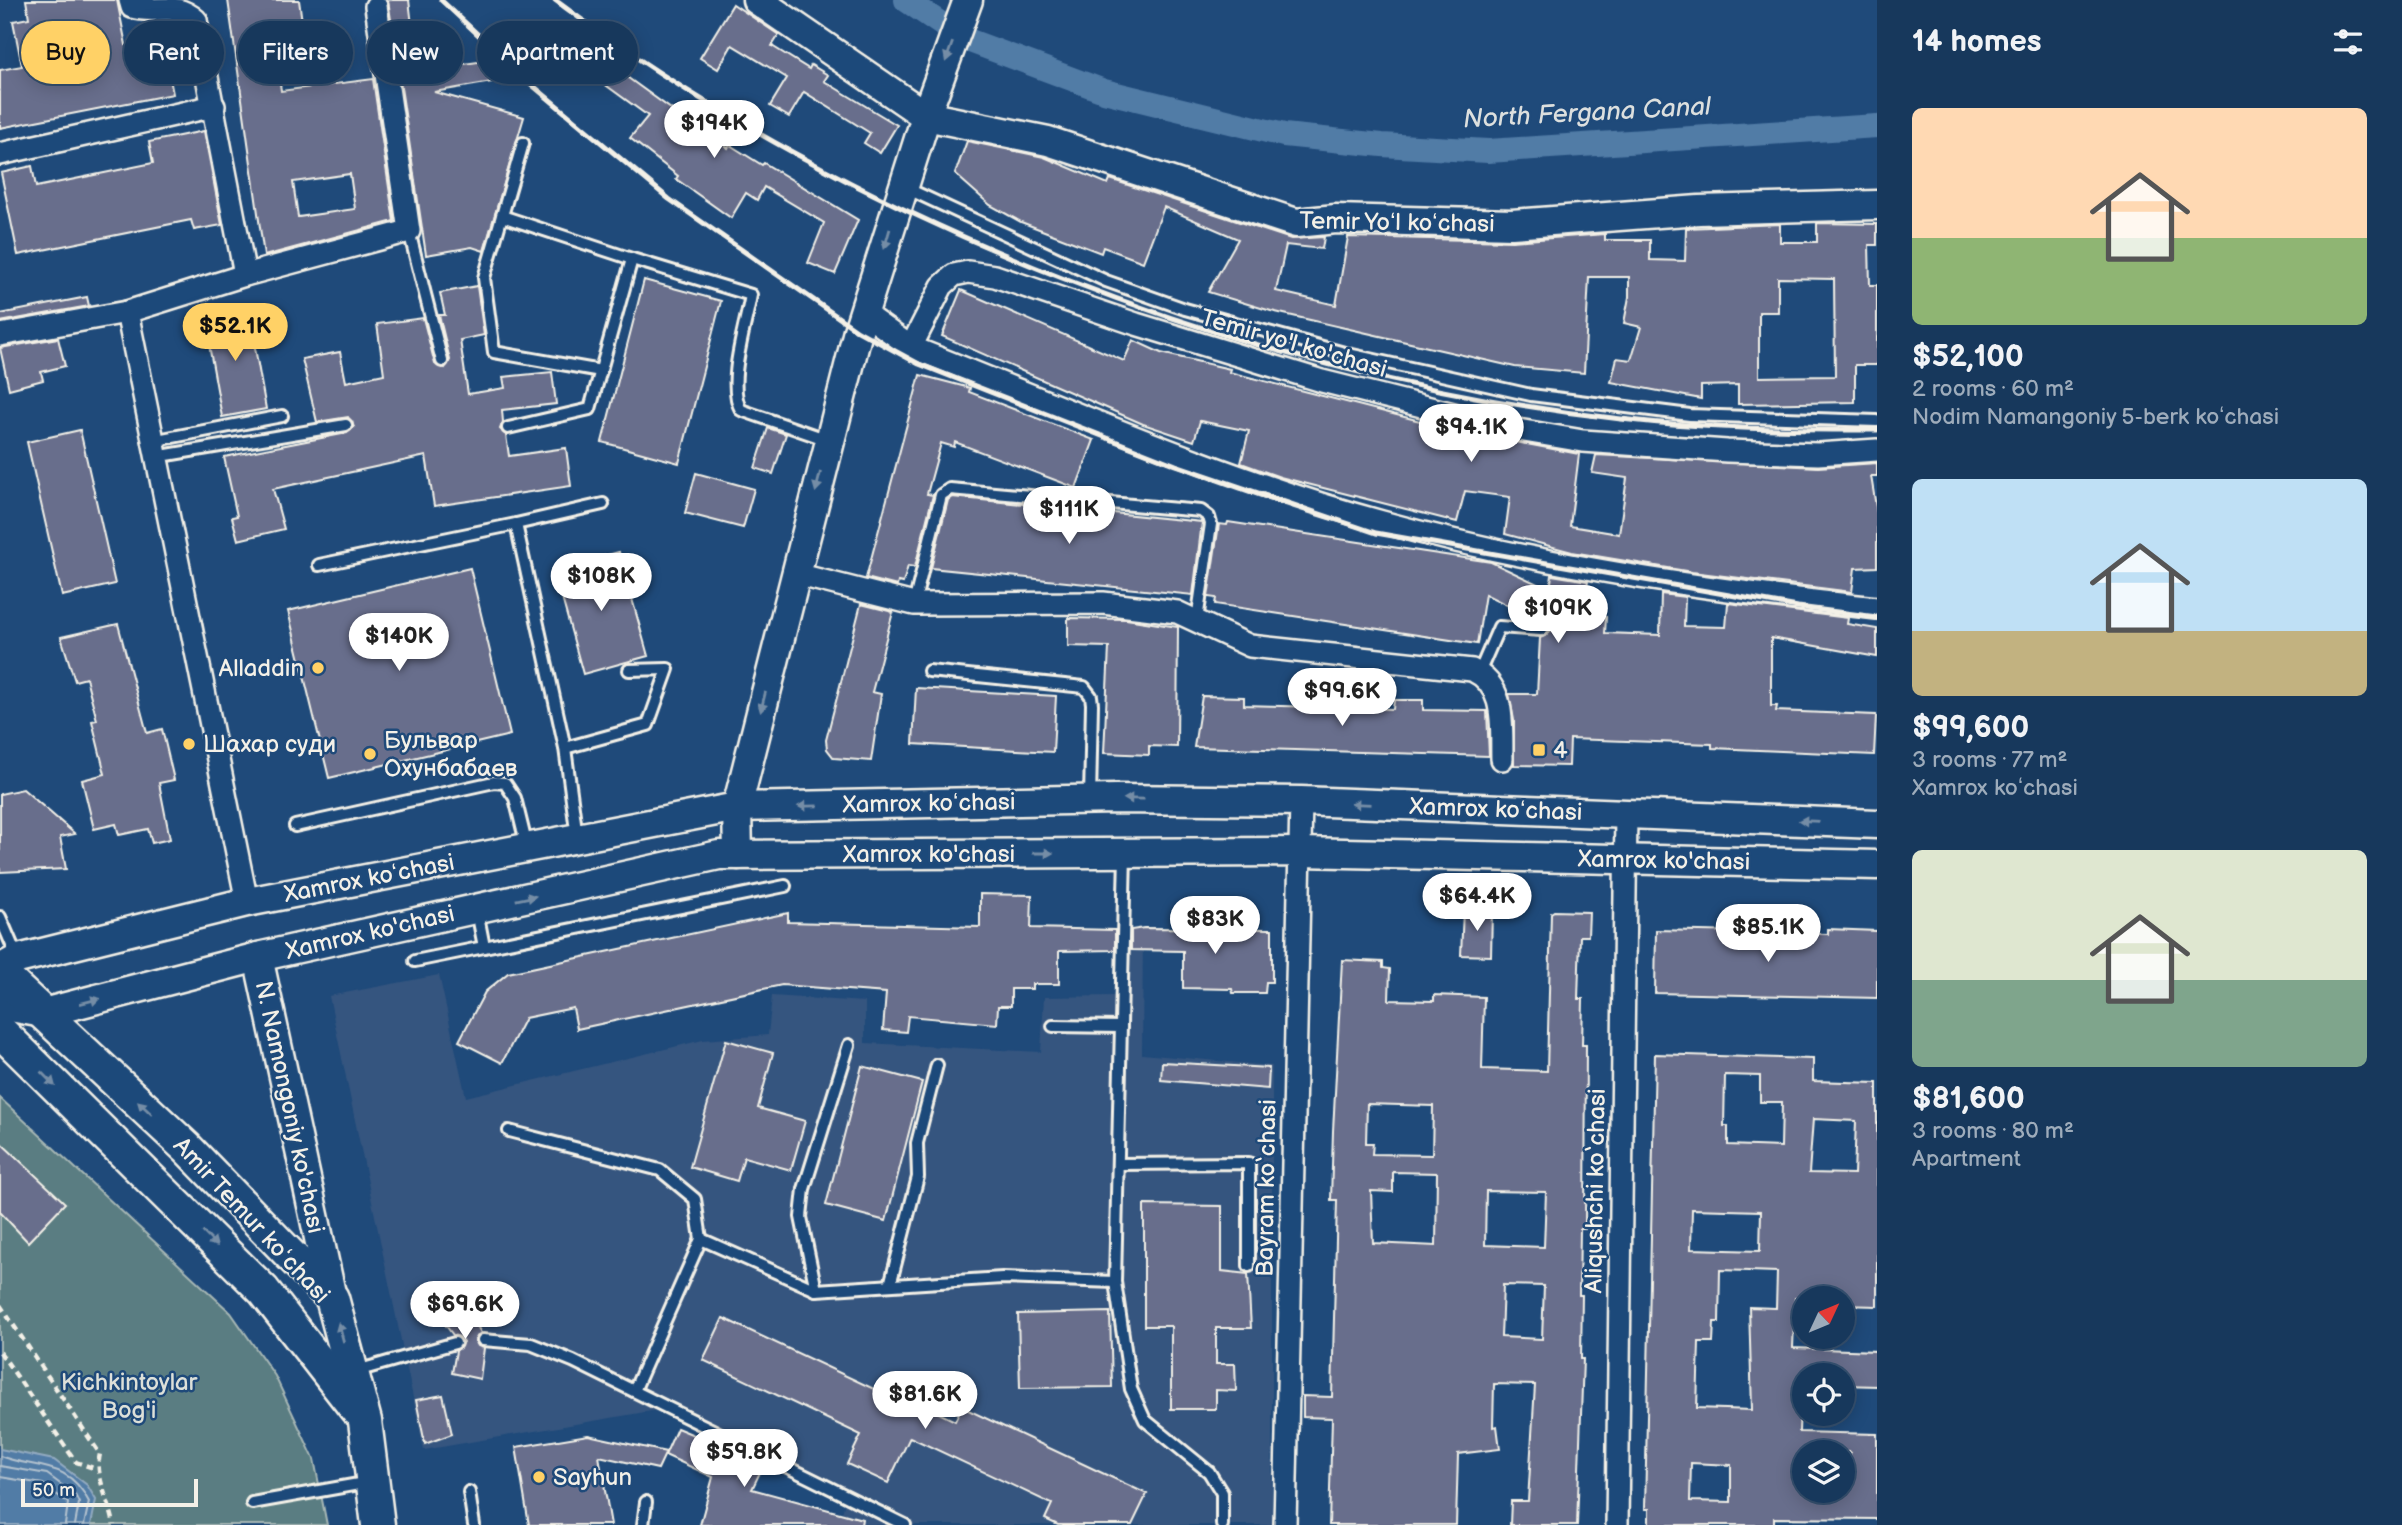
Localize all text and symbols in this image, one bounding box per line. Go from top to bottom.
chip: Buy [21,21,110,84]
chip: Rent [124,21,224,84]
chip: Filters [238,21,353,84]
chip: New [367,21,463,84]
chip: Apartment [477,21,638,84]
icon: filters [2329,23,2367,61]
text: 14 homes [1912,24,2041,60]
one-way arrow [943,42,954,63]
water label: North Fergana Canal [1462,91,1713,135]
pin: $194K [665,100,763,160]
text: $194K [680,109,748,137]
icon: home [2077,154,2203,280]
street label: Temir Yoʻl koʻchasi [1299,206,1495,239]
one-way arrow [882,229,892,250]
street label: Temir yo'l ko'chasi [1197,303,1390,384]
pin: $52.1K [178,304,292,363]
text: $52.1K [199,312,271,340]
text: $52,100 [1912,339,2024,375]
text: 2 rooms · 60 m² [1912,375,2074,403]
text: Nodim Namangoniy 5-berk koʻchasi [1912,403,2279,431]
pin: $94.1K [1414,405,1528,464]
text: $94.1K [1435,413,1507,441]
one-way arrow [812,471,823,493]
pin: $111K [1020,486,1118,546]
text: $111K [1039,495,1099,523]
icon: home [2077,525,2203,651]
pin: $108K [552,554,650,613]
text: $108K [567,562,635,590]
pin: $109K [1509,586,1607,645]
text: $109K [1524,594,1592,622]
pin: $140K [350,614,448,673]
text: $140K [365,622,433,650]
place label: Alladdin [219,654,304,683]
marker: Alladdin [310,660,326,676]
pin: $99.6K [1285,668,1399,728]
text: $99.6K [1304,677,1380,705]
one-way arrow [757,691,768,713]
text: $99,600 [1912,710,2029,746]
place label: Бульвар Охунбабаев [384,726,518,783]
place label: Шахар суди [203,730,336,759]
marker: Шахар суди [181,736,197,752]
place label: 4 [1553,736,1568,765]
marker: 4 [1531,742,1547,758]
marker: Бульвар Охунбабаев [362,746,378,762]
text: 3 rooms · 77 m² [1912,746,2068,774]
text: Xamrox koʻchasi [1912,774,2078,802]
street label: Xamrox koʻchasi [841,787,1016,820]
street label: Xamrox koʻchasi [1408,792,1583,827]
one-way arrow [1122,793,1144,805]
one-way arrow [1350,798,1372,809]
one-way arrow [797,800,819,811]
one-way arrow [1798,816,1820,827]
street label: Xamrox ko'chasi [842,840,1015,869]
street label: Xamrox ko'chasi [1577,844,1750,877]
street label: Xamrox koʻchasi [280,848,457,909]
one-way arrow [1032,848,1054,859]
pin: $64.4K [1420,874,1534,933]
text: $64.4K [1439,882,1515,910]
one-way arrow [515,892,537,903]
icon: home [2077,896,2203,1022]
pin: $83K [1174,897,1256,956]
street label: Xamrox ko'chasi [282,899,457,966]
pin: $85.1K [1711,904,1825,964]
text: $83K [1186,905,1244,933]
text: $85.1K [1732,913,1804,941]
street label: N. Namongoniy ko'chasi [249,978,330,1236]
one-way arrow [80,995,102,1006]
one-way arrow [40,1070,57,1087]
text: $81,600 [1912,1081,2025,1117]
street label: Aliqushchi ko‘chasi [1579,1088,1612,1294]
street label: Bayram ko‘chasi [1250,1099,1283,1277]
one-way arrow [137,1101,154,1117]
text: 3 rooms · 80 m² [1912,1117,2074,1145]
street label: Amir Temur koʻchasi [167,1131,336,1309]
text: Apartment [1912,1145,2021,1173]
one-way arrow [201,1230,218,1246]
pin: $69.6K [408,1282,522,1341]
north arrow [1792,1286,1855,1349]
map controls [1792,1286,1855,1503]
text: $69.6K [426,1290,504,1318]
one-way arrow [335,1320,346,1342]
button: locate [1792,1363,1855,1426]
park label: Kichkintoylar Bog'i [61,1368,197,1425]
pin: $81.6K [868,1372,982,1431]
text: $81.6K [888,1380,962,1408]
pin: $59.8K [687,1430,801,1489]
text: $59.8K [706,1438,782,1466]
button: layers [1792,1440,1855,1503]
place label: Sayhun [553,1463,632,1492]
marker: Sayhun [531,1469,547,1485]
scale bar [21,1476,198,1508]
text: 50 m [32,1479,75,1502]

